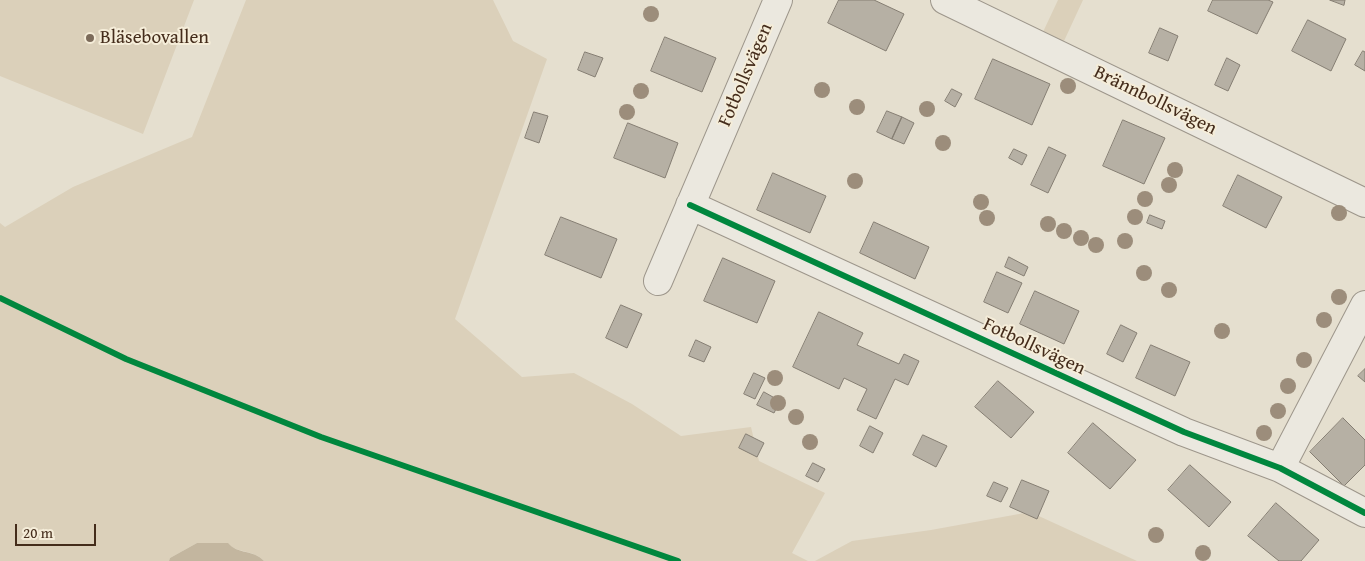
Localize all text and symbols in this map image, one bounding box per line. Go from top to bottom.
street label: Fotbollsvägen [714,20,778,130]
place label: Bläsebovallen [100,27,209,49]
marker: Bläsebovallen [84,32,96,44]
street label: Brännbollsvägen [1090,61,1220,141]
street label: Fotbollsvägen [979,313,1089,381]
scale bar [18,514,99,546]
text: 20 m [23,522,53,543]

